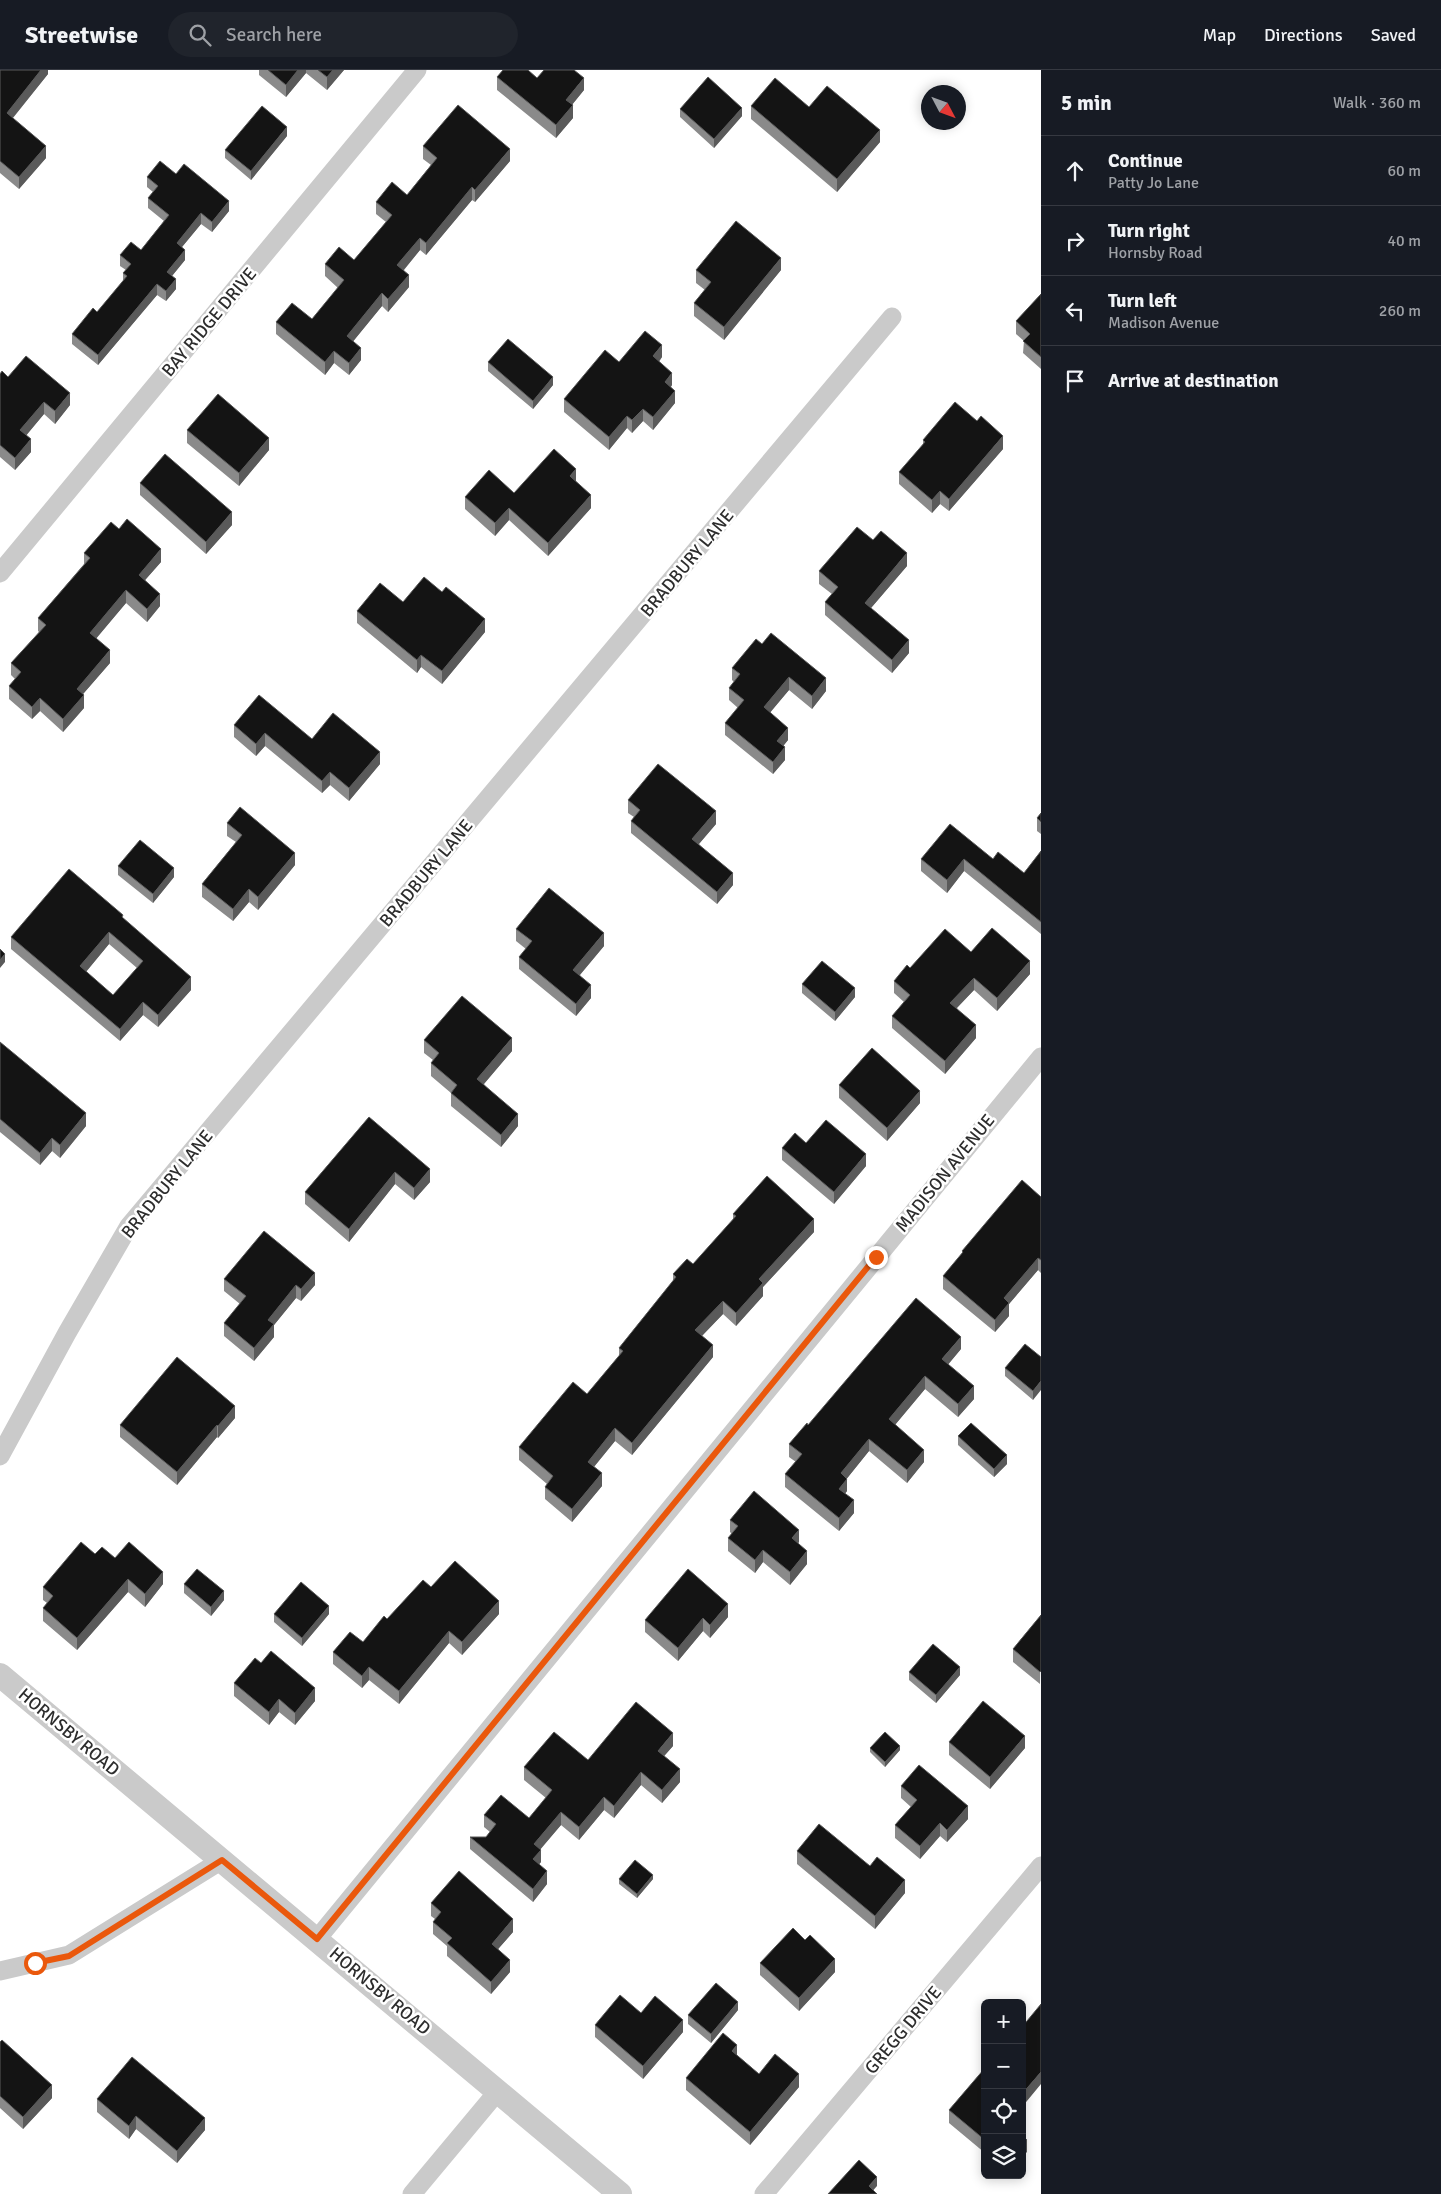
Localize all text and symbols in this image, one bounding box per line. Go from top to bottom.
search box [168,12,518,57]
text: Streetwise [25,20,138,50]
icon: search [186,21,214,49]
text: Search here [226,23,322,47]
text: Map [1203,24,1236,46]
text: Directions [1264,24,1343,46]
text: Saved [1371,24,1416,46]
north arrow [921,85,966,130]
text: 5 min [1061,90,1112,116]
text: Walk · 360 m [1333,93,1421,113]
text: Continue [1108,149,1183,173]
icon: ahead [1061,157,1089,185]
text: 60 m [1387,161,1421,181]
text: Patty Jo Lane [1108,173,1199,193]
text: Turn right [1108,219,1190,243]
icon: right [1061,227,1089,255]
text: 40 m [1387,231,1421,251]
text: Hornsby Road [1108,243,1202,263]
street label: BAY RIDGE DRIVE [157,263,261,381]
text: Turn left [1108,289,1177,313]
icon: left [1061,297,1089,325]
text: 260 m [1379,301,1421,321]
text: Madison Avenue [1108,313,1219,333]
icon: arrive [1061,367,1089,395]
text: Arrive at destination [1108,369,1279,393]
street label: BRADBURY LANE [636,505,738,621]
street label: BRADBURY LANE [375,815,477,931]
street label: MADISON AVENUE [891,1110,999,1236]
street label: BRADBURY LANE [116,1125,218,1243]
route end [865,1246,888,1269]
street label: HORNSBY ROAD [14,1683,124,1781]
street label: HORNSBY ROAD [325,1942,435,2040]
route start [24,1952,47,1975]
street label: GREGG DRIVE [860,1982,946,2078]
map controls [981,1999,1026,2179]
button: + [981,1999,1026,2044]
button: − [981,2044,1026,2089]
button: locate [981,2089,1026,2134]
button: layers [981,2134,1026,2179]

